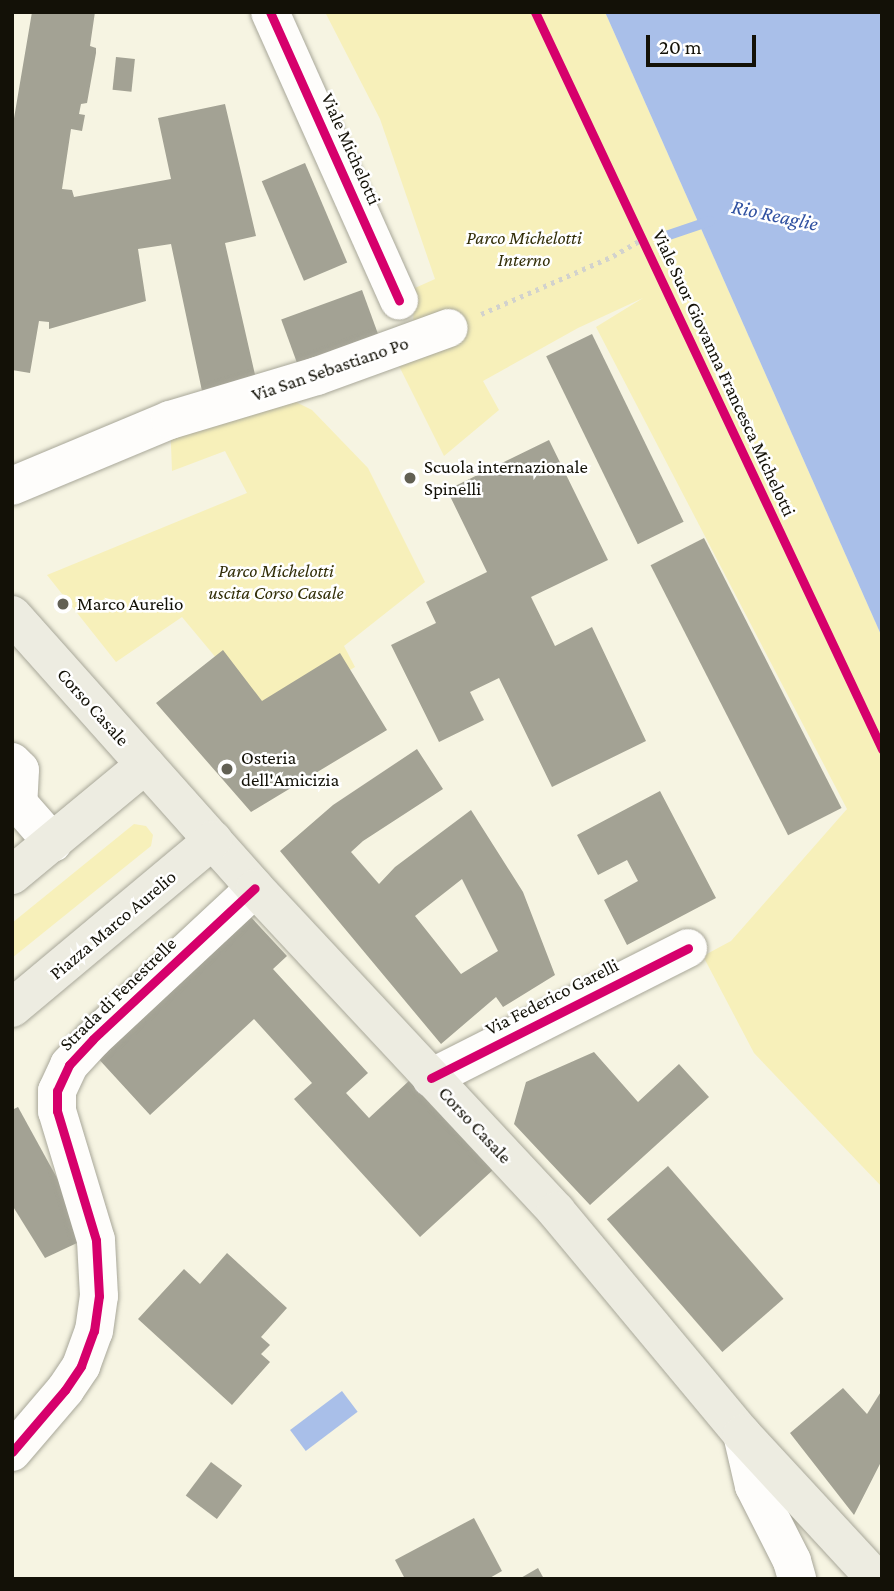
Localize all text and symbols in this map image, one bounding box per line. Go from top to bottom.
scale bar [649,21,759,65]
text: 20 m [659,35,702,59]
street label: Viale Michelotti [316,89,386,209]
water label: Rio Reaglie [730,194,820,236]
street label: Viale Suor Giovanna Francesca Michelotti [647,226,801,520]
park label: Parco Michelotti Interno [466,227,582,271]
street label: Via San Sebastiano Po [249,331,411,407]
place label: Scuola internazionale Spinelli [424,456,588,500]
marker: Scuola internazionale Spinelli [402,470,418,486]
park label: Parco Michelotti uscita Corso Casale [208,560,344,604]
place label: Marco Aurelio [77,593,183,615]
marker: Marco Aurelio [55,596,71,612]
street label: Corso Casale [52,663,134,751]
place label: Osteria dell'Amicizia [241,747,339,791]
marker: Osteria dell'Amicizia [219,761,235,777]
street label: Piazza Marco Aurelio [45,865,181,985]
street label: Strada di Fenestrelle [55,932,181,1056]
street label: Via Federico Garelli [482,954,622,1040]
street label: Corso Casale [434,1082,516,1168]

